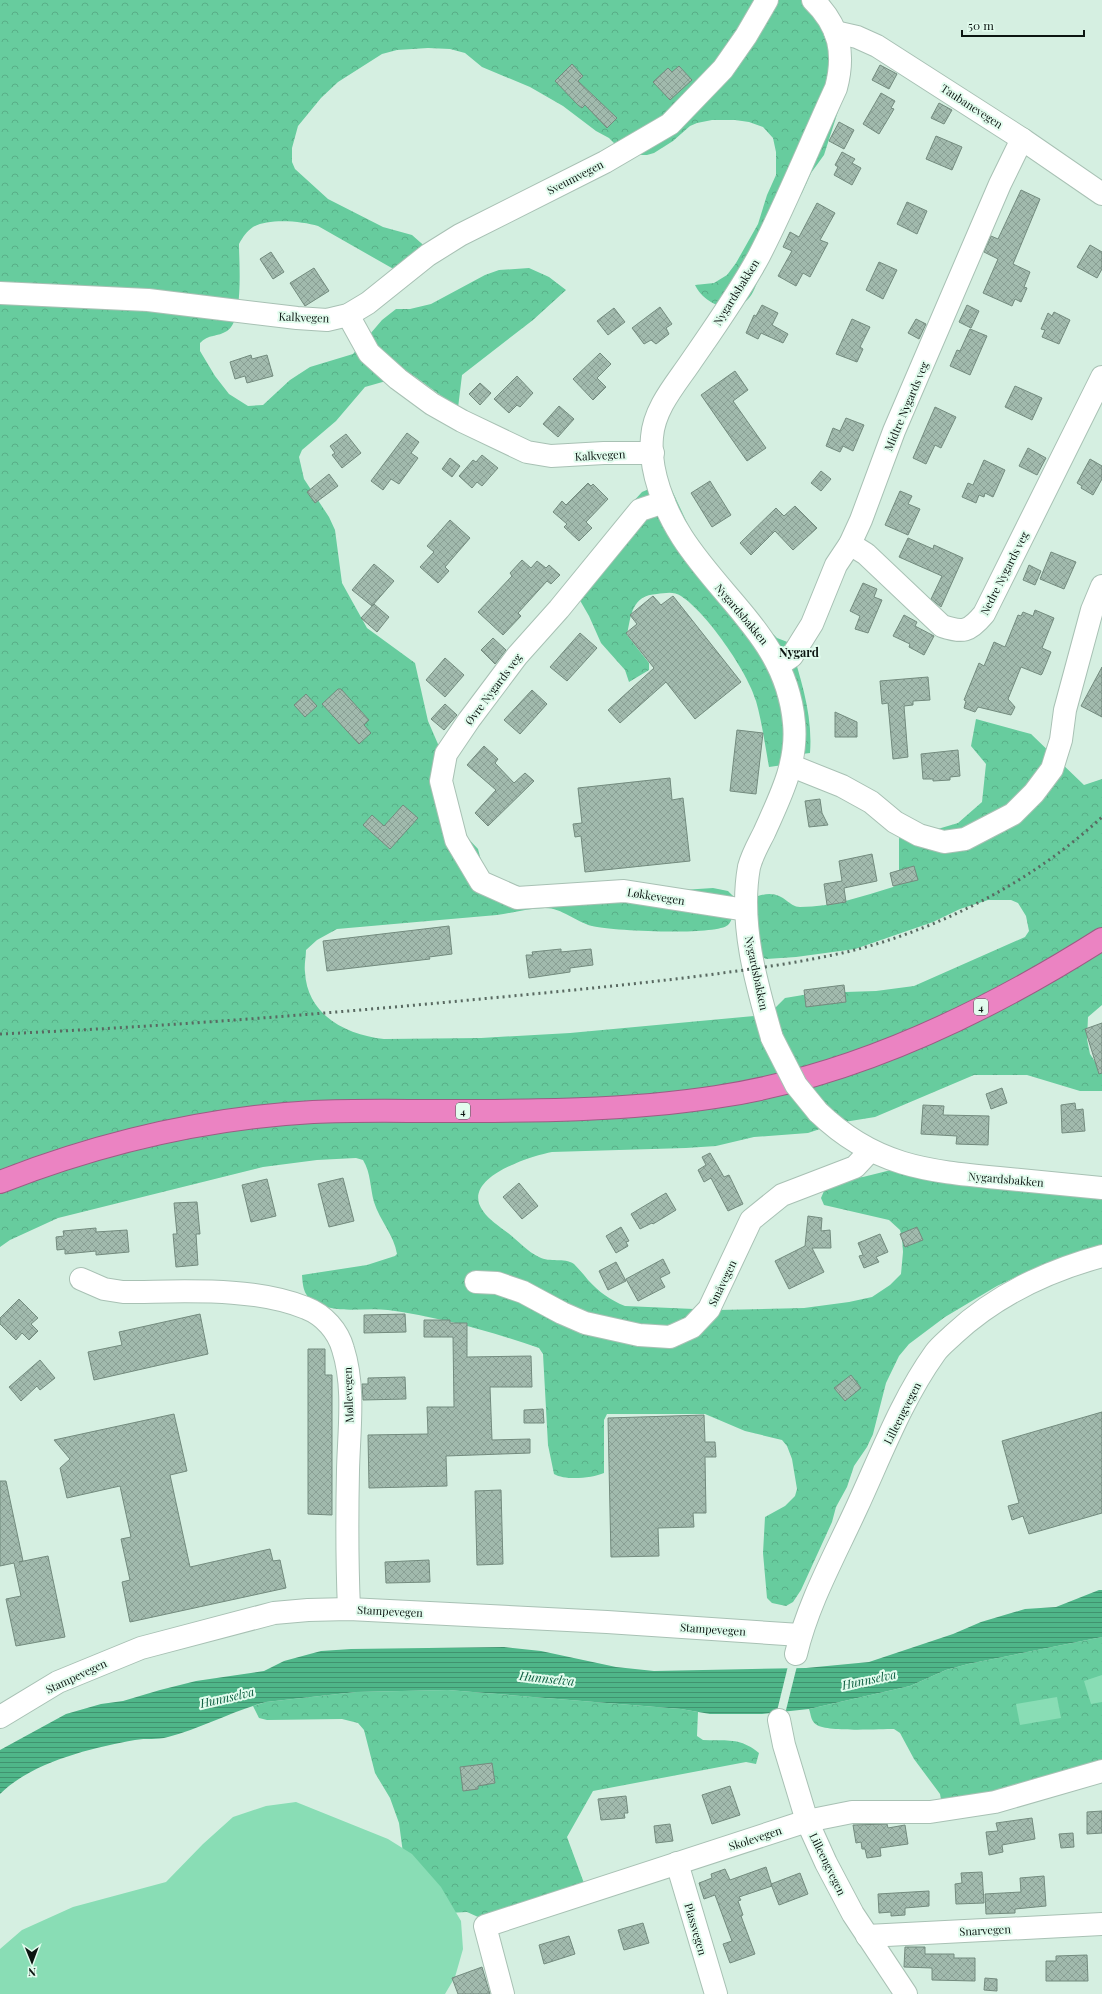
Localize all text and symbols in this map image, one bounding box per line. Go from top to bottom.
scale bar [962,12,1084,38]
text: 50 m [968,17,994,33]
street label: Taubanevegen [938,80,1006,132]
street label: Sveumvegen [544,156,606,198]
street label: Nygardsbakken [710,256,763,328]
street label: Kalkvegen [278,309,330,325]
street label: Midtre Nygards veg [880,359,932,453]
street label: Kalkvegen [574,446,626,464]
street label: Nedre Nygards veg [976,529,1032,617]
street label: Nygardsbakken [712,580,772,648]
district label: Nygard [779,644,819,660]
street label: Øvre Nygards veg [461,650,525,728]
street label: Løkkevegen [626,884,686,908]
street label: Nygardsbakken [742,935,772,1012]
road number: 4 [974,999,988,1015]
road number: 4 [456,1103,470,1119]
street label: Nygardsbakken [968,1168,1045,1190]
street label: Småvegen [704,1257,740,1309]
street label: Møllevegen [340,1366,356,1423]
street label: Lilleengvegen [880,1379,924,1447]
street label: Stampevegen [357,1602,424,1620]
street label: Stampevegen [680,1619,747,1639]
street label: Stampevegen [43,1655,109,1697]
water label: Hunnselva [839,1665,898,1693]
water label: Hunnselva [518,1667,575,1689]
water label: Hunnselva [197,1683,256,1711]
street label: Skolevegen [727,1822,784,1854]
street label: Lilleengvegen [806,1830,850,1898]
street label: Plassvegen [681,1901,711,1957]
street label: Snarvegen [959,1921,1012,1939]
north arrow [12,1942,52,1982]
text: N [28,1965,36,1980]

